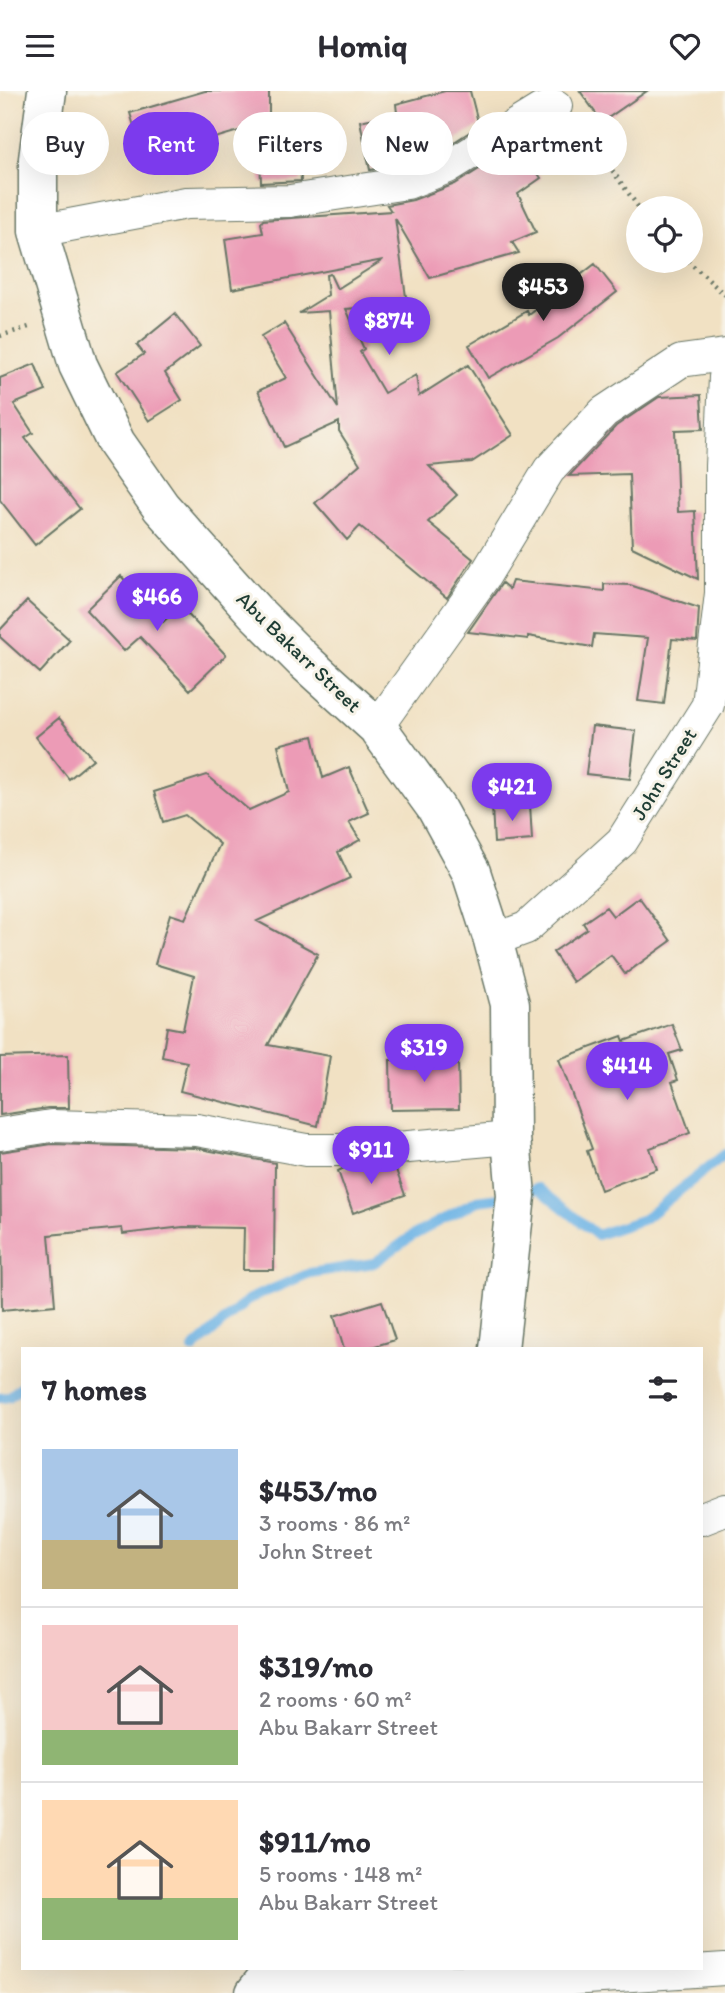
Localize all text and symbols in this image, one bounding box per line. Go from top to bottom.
icon: menu [21,27,59,65]
text: Homiq [318,27,407,65]
icon: heart [666,27,704,65]
chip: Buy [21,112,109,175]
chip: Rent [123,112,219,175]
chip: Filters [233,112,347,175]
chip: New [361,112,453,175]
chip: Apartment [467,112,627,175]
map controls [626,196,703,273]
button: locate [626,196,703,273]
pin: $453 [502,264,584,323]
text: $453 [518,272,568,300]
pin: $874 [348,297,430,357]
text: $874 [364,306,414,334]
pin: $466 [116,573,198,633]
text: $466 [132,582,182,610]
street label: Abu Bakarr Street [232,586,367,717]
street label: John Street [625,723,702,824]
pin: $421 [471,763,553,823]
text: $421 [488,772,536,800]
pin: $319 [383,1025,465,1084]
text: $319 [401,1033,447,1061]
pin: $414 [586,1042,668,1102]
text: $414 [602,1051,652,1079]
pin: $911 [330,1127,412,1186]
text: $911 [348,1135,394,1163]
icon: filters [644,1370,682,1408]
text: 7 homes [42,1371,147,1408]
text: $453/mo [259,1472,377,1509]
icon: home [98,1477,182,1561]
text: 3 rooms · 86 m² [259,1509,411,1537]
text: John Street [259,1537,373,1565]
text: $319/mo [259,1648,373,1685]
icon: home [98,1653,182,1737]
text: 2 rooms · 60 m² [259,1685,412,1713]
text: Abu Bakarr Street [259,1713,438,1741]
text: $911/mo [259,1823,371,1860]
icon: home [98,1828,182,1912]
text: 5 rooms · 148 m² [259,1860,422,1888]
text: Abu Bakarr Street [259,1888,438,1916]

